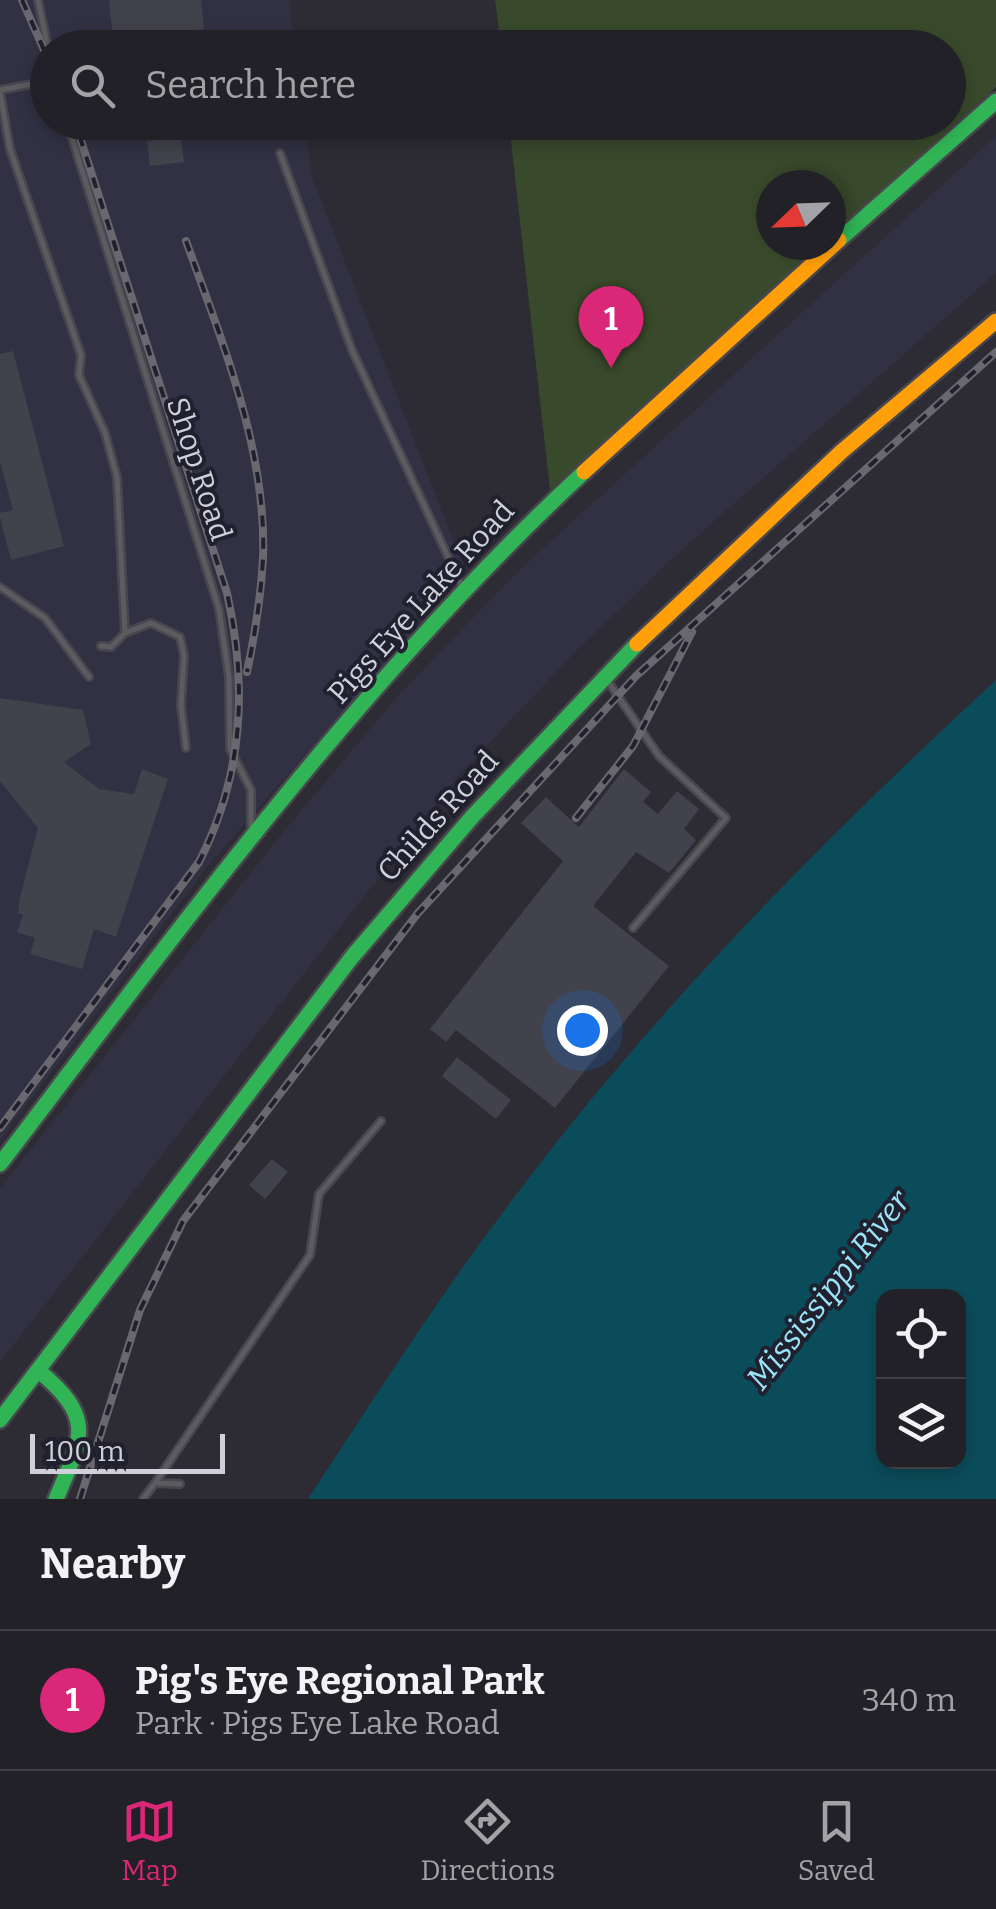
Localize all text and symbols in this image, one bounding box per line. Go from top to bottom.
search box [30,30,966,140]
icon: search [65,58,120,113]
text: Search here [145,62,356,108]
north arrow [756,170,846,260]
pin: 1 [578,286,644,368]
street label: Shop Road [159,393,239,545]
street label: Pigs Eye Lake Road [321,493,522,711]
street label: Childs Road [370,743,506,889]
your location [557,1005,608,1056]
water label: Mississippi River [739,1181,919,1397]
map controls [876,1289,966,1469]
button: locate [876,1289,966,1379]
button: layers [876,1379,966,1469]
scale bar [30,1429,225,1474]
text: 100 m [45,1435,125,1468]
text: Nearby [40,1539,185,1589]
text: Pig's Eye Regional Park [135,1658,545,1704]
text: 1 [66,1681,79,1719]
text: 340 m [862,1681,956,1719]
text: Park · Pigs Eye Lake Road [135,1704,500,1742]
tab: Map [121,1794,178,1887]
tab: Directions [420,1794,555,1887]
tab: Saved [798,1794,875,1887]

